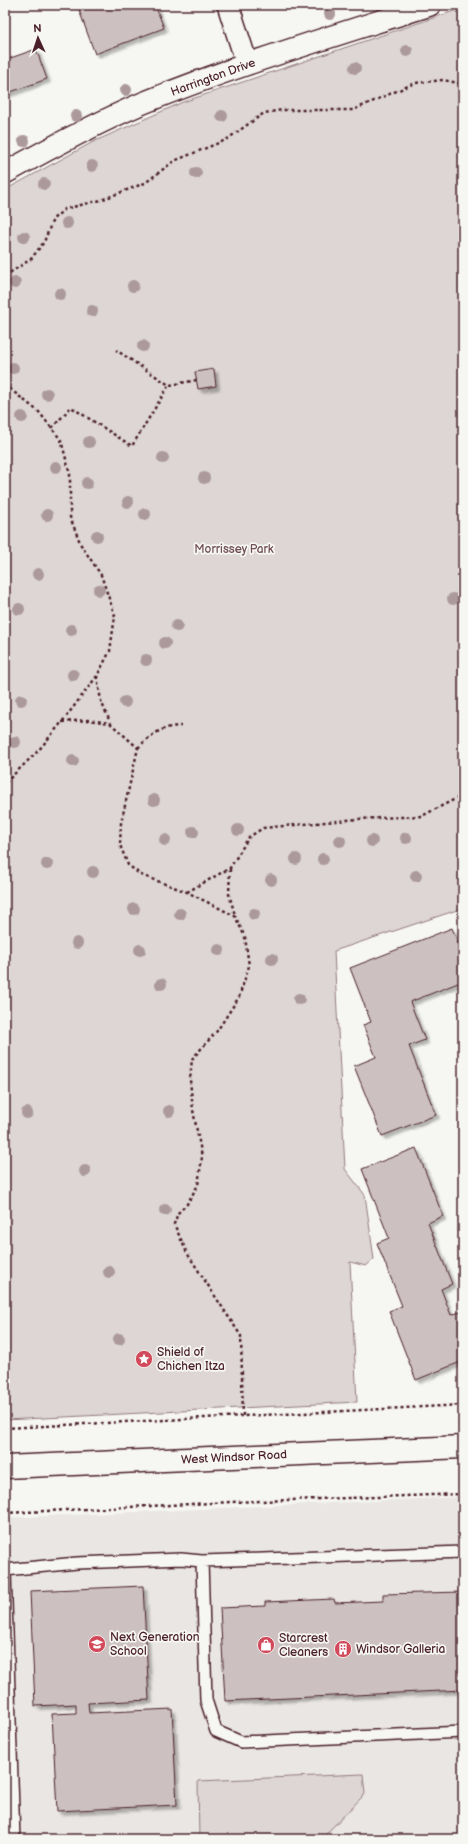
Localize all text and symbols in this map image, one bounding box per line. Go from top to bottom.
north arrow [18,18,58,58]
text: N [33,22,42,35]
street label: Harrington Drive [169,55,258,100]
park label: Morrissey Park [194,542,274,557]
place label: Shield of Chichen Itza [157,1345,225,1374]
place icon: Shield of Chichen Itza [134,1349,154,1369]
street label: West Windsor Road [181,1447,287,1468]
place label: Next Generation School [110,1630,200,1659]
place label: Starcrest Cleaners [279,1631,328,1660]
school or university icon: Next Generation School [87,1634,107,1654]
shop icon: Starcrest Cleaners [256,1635,276,1655]
building icon: Windsor Galleria [333,1639,353,1659]
place label: Windsor Galleria [356,1642,445,1657]

